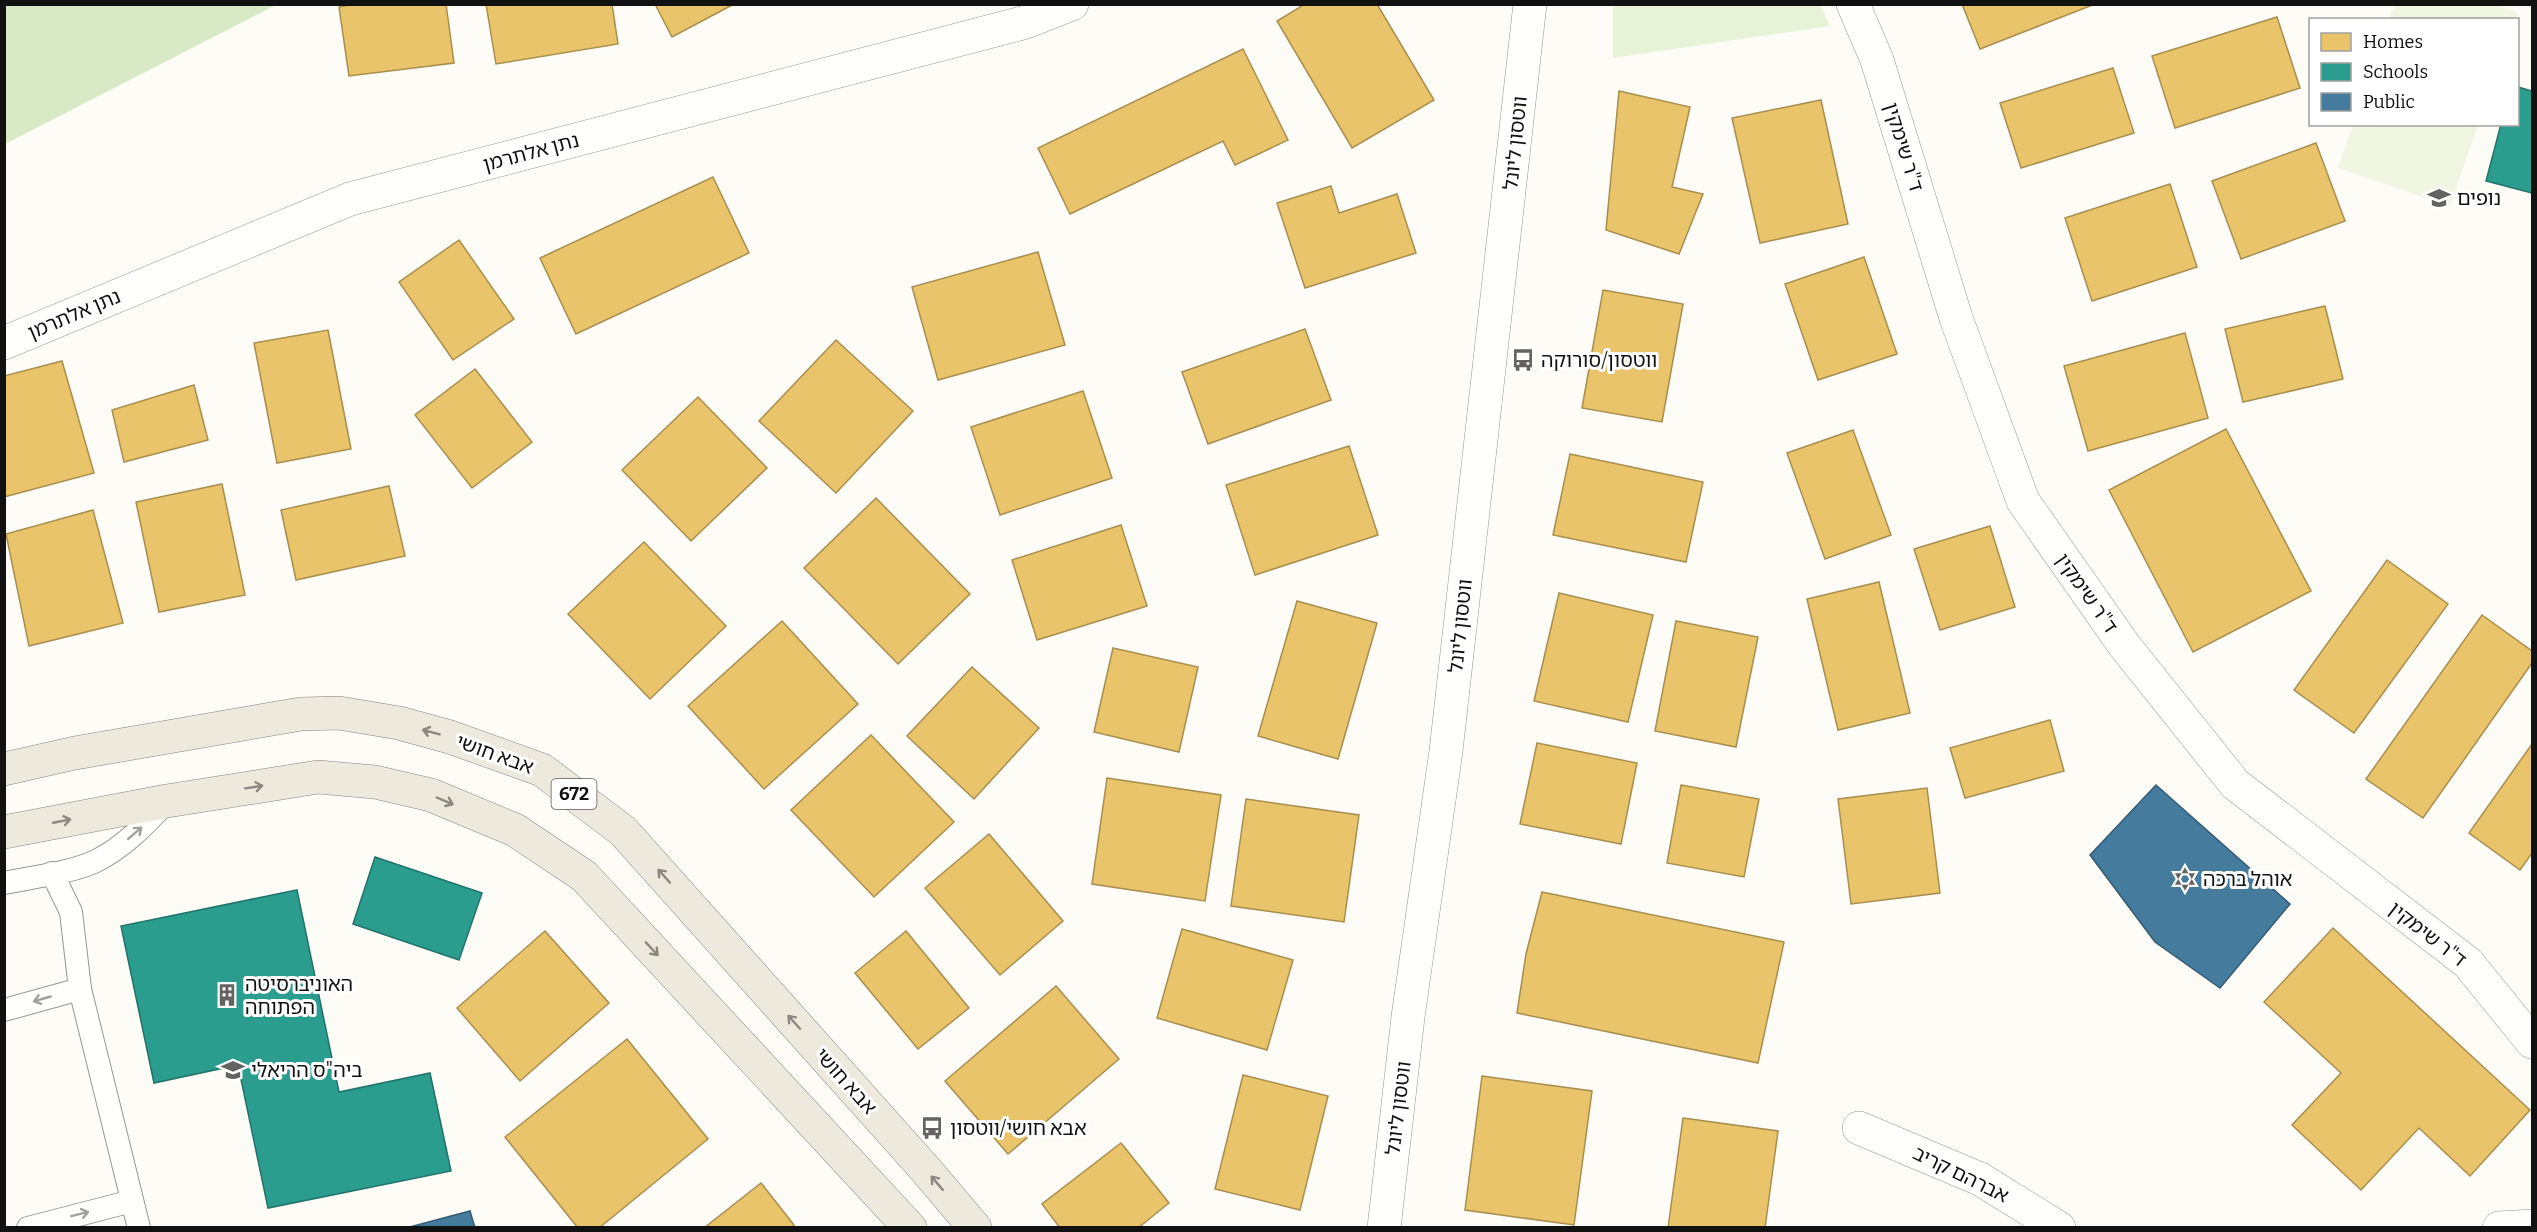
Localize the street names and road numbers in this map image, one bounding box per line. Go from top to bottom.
street label: ווטסון ליונל [1498,95,1532,191]
street label: ד"ר שימקין [1879,100,1929,194]
street label: נתן אלתרמן [480,128,582,176]
street label: נתן אלתרמן [24,284,124,344]
street label: ד"ר שימקין [2051,549,2123,638]
street label: ווטסון ליונל [1443,578,1477,674]
street label: אבא חושי [453,729,537,779]
road number: 672 [552,779,596,809]
street label: ד"ר שימקין [2385,896,2472,972]
street label: אבא חושי [810,1043,882,1119]
street label: ווטסון ליונל [1380,1060,1416,1156]
street label: אברהם קריב [1909,1141,2013,1207]

